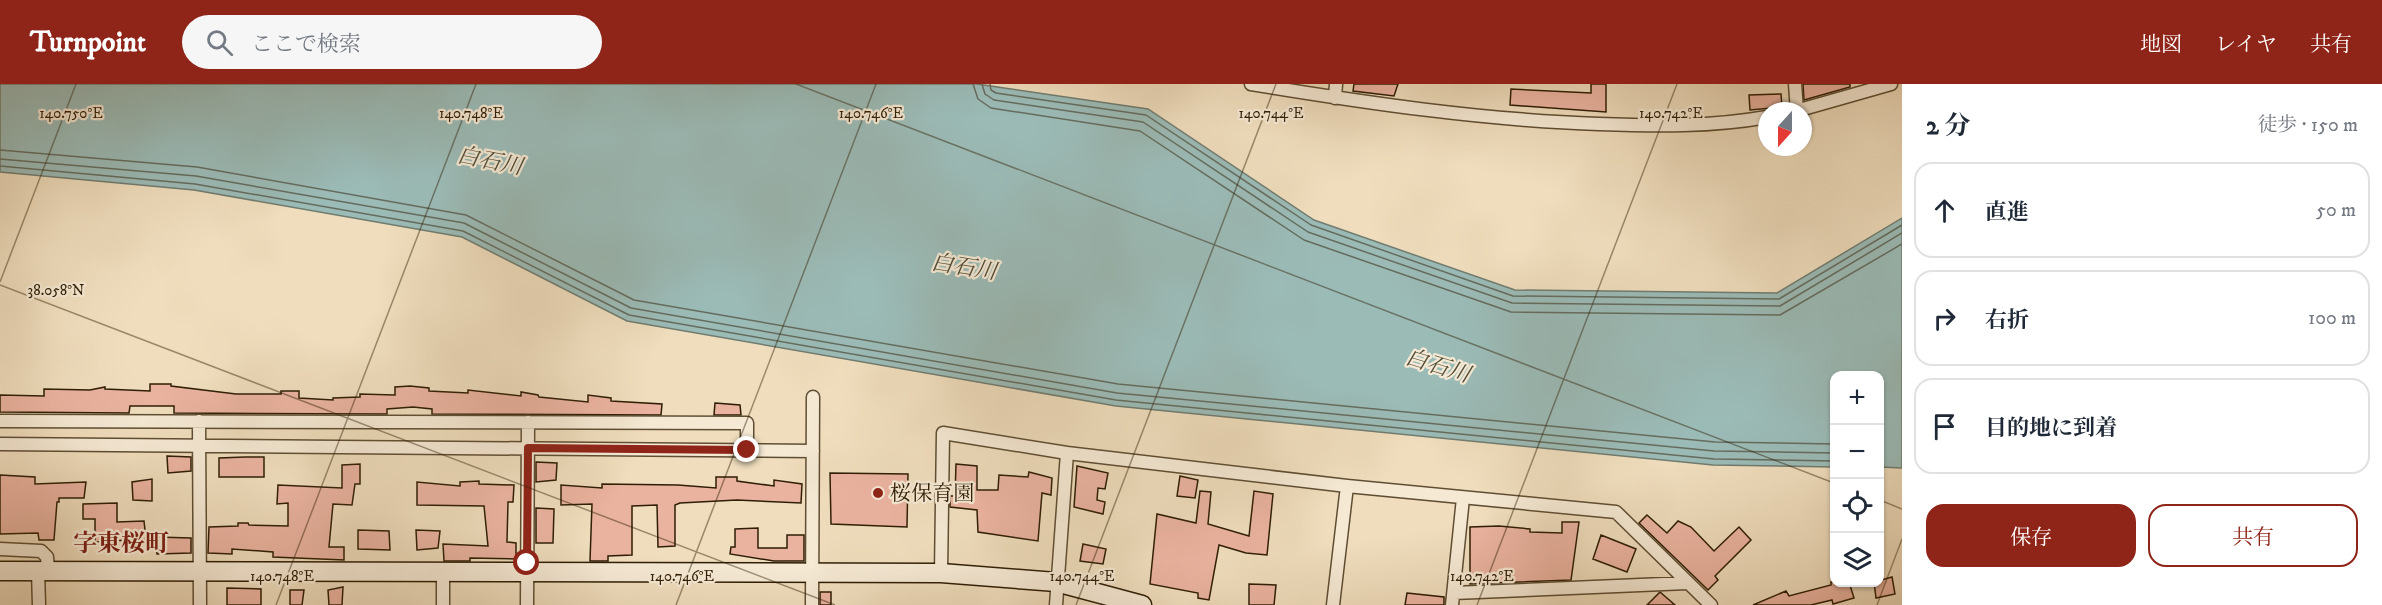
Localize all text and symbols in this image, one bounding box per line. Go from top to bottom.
search box [182,15,602,69]
text: Turnpoint [30,25,146,60]
icon: search [203,26,236,59]
text: ここで検索 [251,31,361,58]
text: 地図 [2140,32,2182,58]
text: レイヤ [2215,32,2277,58]
text: 共有 [2310,32,2352,58]
north arrow [1758,102,1812,156]
text: 140.750°E [39,104,103,123]
text: 140.748°E [439,104,503,123]
text: 140.746°E [839,104,904,123]
text: 140.744°E [1238,104,1304,123]
text: 140.742°E [1639,104,1703,123]
text: 2 分 [1926,110,1970,143]
text: 徒歩 · 150 m [2257,113,2358,138]
water label: 白石川 [455,142,527,181]
icon: ahead [1928,194,1961,227]
text: 50 m [2316,198,2356,223]
text: 直進 [1985,199,2029,226]
water label: 白石川 [929,249,1000,286]
text: 38.058°N [28,281,84,300]
icon: right [1928,302,1961,335]
text: 100 m [2308,306,2356,331]
text: 右折 [1985,307,2029,334]
water label: 白石川 [1402,344,1475,390]
map controls [1830,371,1884,587]
button: + [1830,371,1884,425]
icon: arrive [1928,410,1961,443]
text: 目的地に到着 [1985,415,2117,442]
button: − [1830,425,1884,479]
route end [733,436,759,462]
button: locate [1830,479,1884,533]
place label: 桜保育園 [890,481,974,507]
marker: 桜保育園 [871,486,885,500]
button: 保存 [1926,504,2136,567]
button: 共有 [2148,504,2358,567]
district label: 字東桜町 [73,529,169,559]
button: layers [1830,533,1884,587]
route start [513,549,539,575]
text: 140.748°E [250,567,314,586]
text: 140.746°E [650,567,715,586]
text: 140.744°E [1049,567,1115,586]
text: 140.742°E [1450,567,1514,586]

